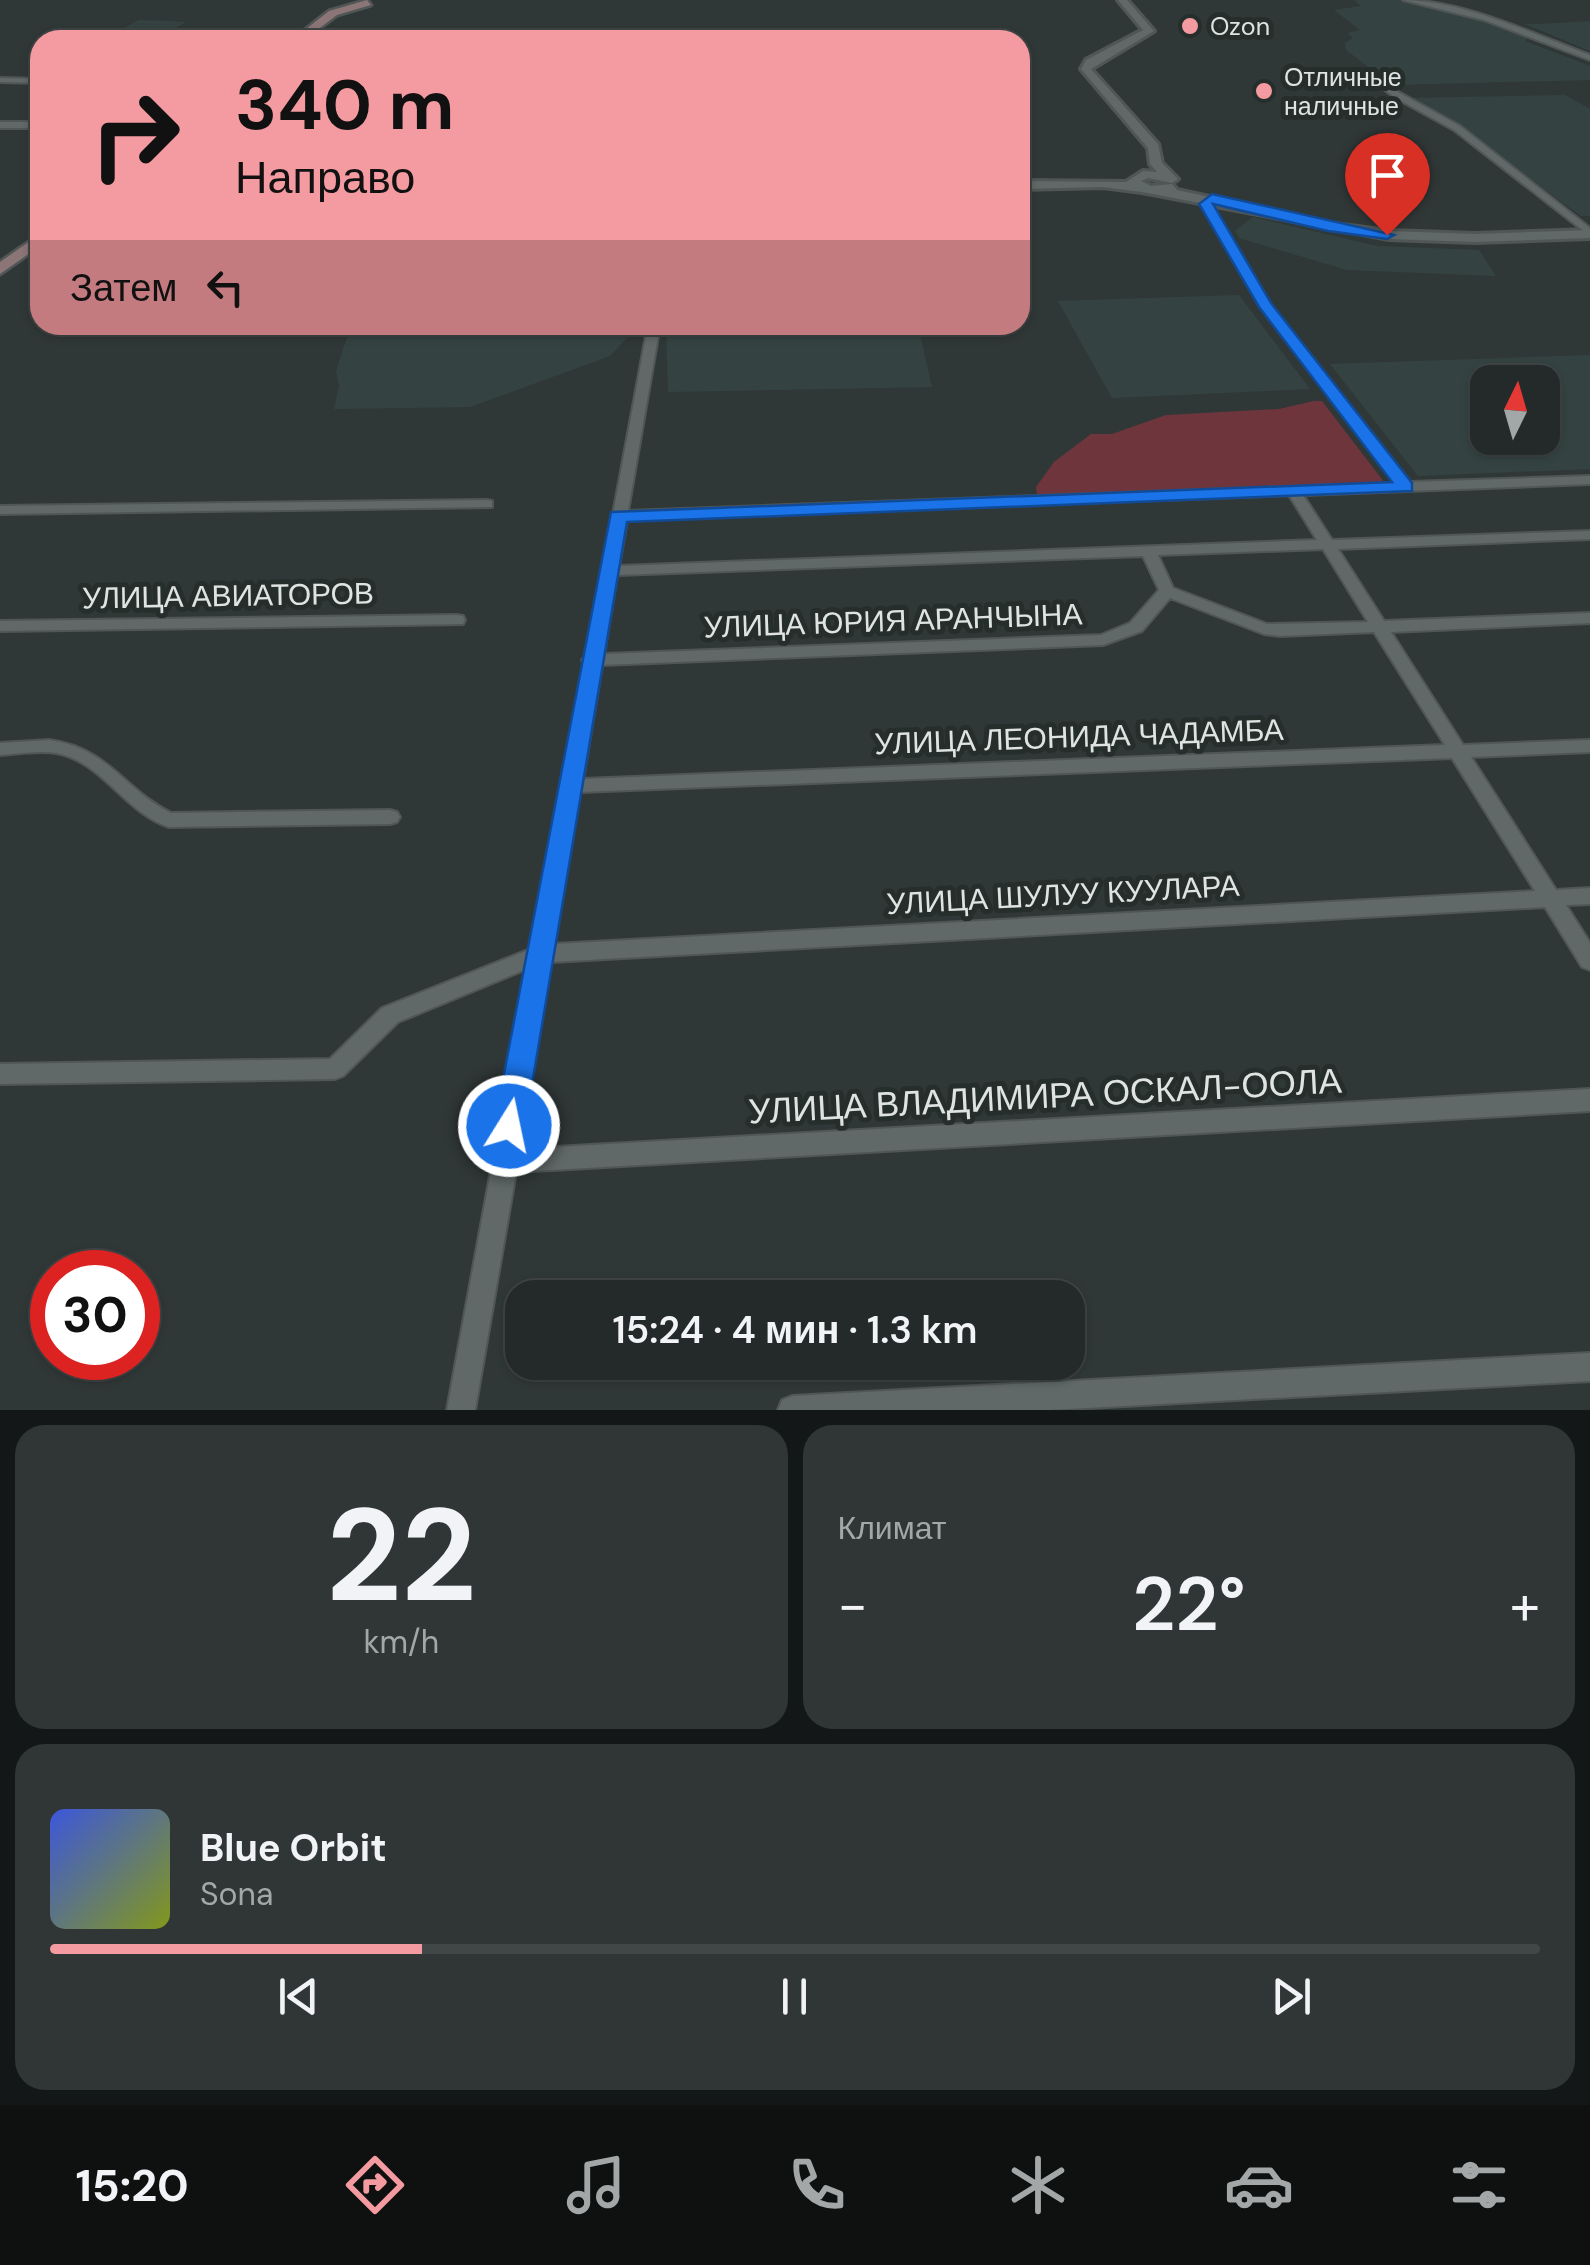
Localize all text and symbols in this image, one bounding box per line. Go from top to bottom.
place label: Ozon [1210,10,1270,43]
marker: Ozon [1179,15,1201,37]
text: 340 m [235,60,454,151]
place label: Отличные наличные [1284,61,1402,123]
icon: right [70,70,200,200]
marker: Отличные наличные [1253,80,1275,102]
pin [1345,133,1430,236]
text: Направо [235,148,415,207]
icon: arrive [1360,148,1415,203]
icon: left [198,260,253,315]
text: Затем [70,263,178,313]
north arrow [1470,365,1560,455]
map controls [1470,365,1560,455]
street label: УЛИЦА АВИАТОРОВ [82,573,374,618]
street label: УЛИЦА ЮРИЯ АРАНЧЫНА [703,594,1083,647]
street label: УЛИЦА ЛЕОНИДА ЧАДАМБА [874,710,1284,763]
street label: УЛИЦА ШУЛУУ КУУЛАРА [885,866,1240,923]
street label: УЛИЦА ВЛАДИМИРА ОСКАЛ-ООЛА [747,1057,1344,1135]
position arrow [457,1074,561,1178]
speed limit sign: 30 [30,1250,160,1380]
text: 15:24 · 4 мин · 1.3 km [612,1305,978,1355]
text: 22 [326,1471,476,1640]
text: Климат [838,1507,946,1549]
text: 22° [1132,1556,1245,1653]
text: − [838,1569,868,1641]
text: + [1510,1569,1540,1641]
text: km/h [363,1621,439,1663]
text: Blue Orbit [200,1823,387,1873]
text: Sona [200,1873,273,1915]
icon: previous [271,1969,326,2024]
icon: pause [767,1969,822,2024]
icon: next [1264,1969,1319,2024]
icon: directions [340,2150,410,2220]
icon: music [561,2150,631,2220]
icon: phone [782,2150,852,2220]
icon: climate [1003,2150,1073,2220]
icon: car [1224,2150,1294,2220]
icon: filters [1444,2150,1514,2220]
text: 15:20 [75,2156,189,2215]

